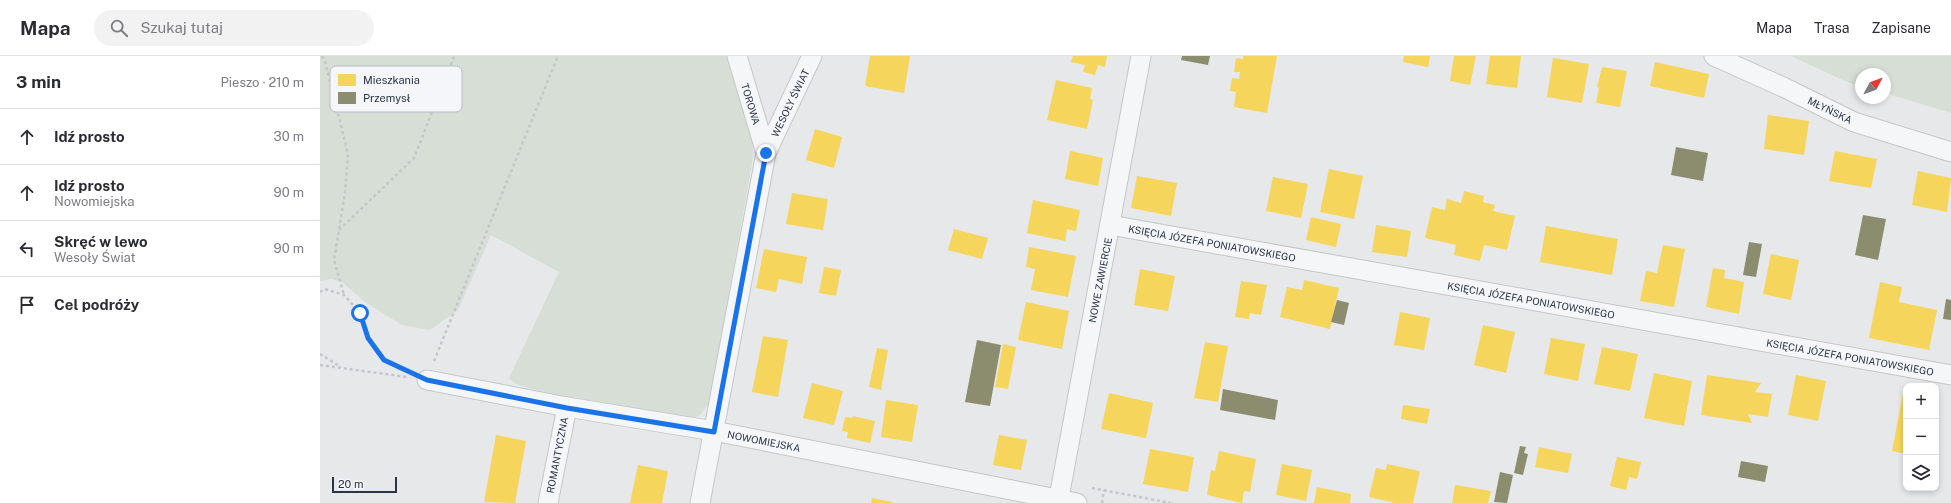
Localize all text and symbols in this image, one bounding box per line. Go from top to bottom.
search box [94,10,374,46]
text: Mapa [20,17,70,39]
icon: search [108,17,130,39]
text: Szukaj tutaj [140,19,223,36]
text: Mapa [1756,20,1792,36]
text: Trasa [1814,20,1850,36]
text: Zapisane [1872,20,1931,36]
legend [330,66,462,112]
street label: WESOŁY ŚWIAT [768,67,812,139]
north arrow [1855,68,1891,104]
text: 3 min [16,72,61,92]
text: Mieszkania [363,74,420,86]
text: Pieszo · 210 m [221,75,304,90]
street label: TOROWA [739,82,763,126]
text: Przemysł [363,92,411,104]
street label: MŁYŃSKA [1806,94,1854,126]
icon: ahead [16,126,38,148]
text: Idź prosto [54,128,125,145]
text: 30 m [274,129,304,144]
route end [757,144,775,162]
text: Idź prosto [54,177,125,194]
icon: ahead [16,182,38,204]
text: 90 m [274,185,304,200]
text: Nowomiejska [54,194,134,209]
street label: KSIĘCIA JÓZEFA PONIATOWSKIEGO [1127,222,1297,264]
text: Skręć w lewo [54,233,148,250]
street label: NOWE ZAWIERCIE [1086,236,1114,324]
icon: left [16,238,38,260]
text: 90 m [274,241,304,256]
text: Wesoły Świat [54,250,136,265]
street label: KSIĘCIA JÓZEFA PONIATOWSKIEGO [1446,279,1616,321]
icon: arrive [16,294,38,316]
text: Cel podróży [54,296,139,313]
route start [351,304,369,322]
street label: KSIĘCIA JÓZEFA PONIATOWSKIEGO [1765,336,1935,378]
map controls [1903,383,1939,491]
button: + [1903,383,1939,419]
street label: ROMANTYCZNA [544,416,570,494]
button: − [1903,419,1939,455]
street label: NOWOMIEJSKA [726,428,802,454]
button: layers [1903,455,1939,491]
scale bar [332,475,397,494]
text: 20 m [338,478,363,490]

